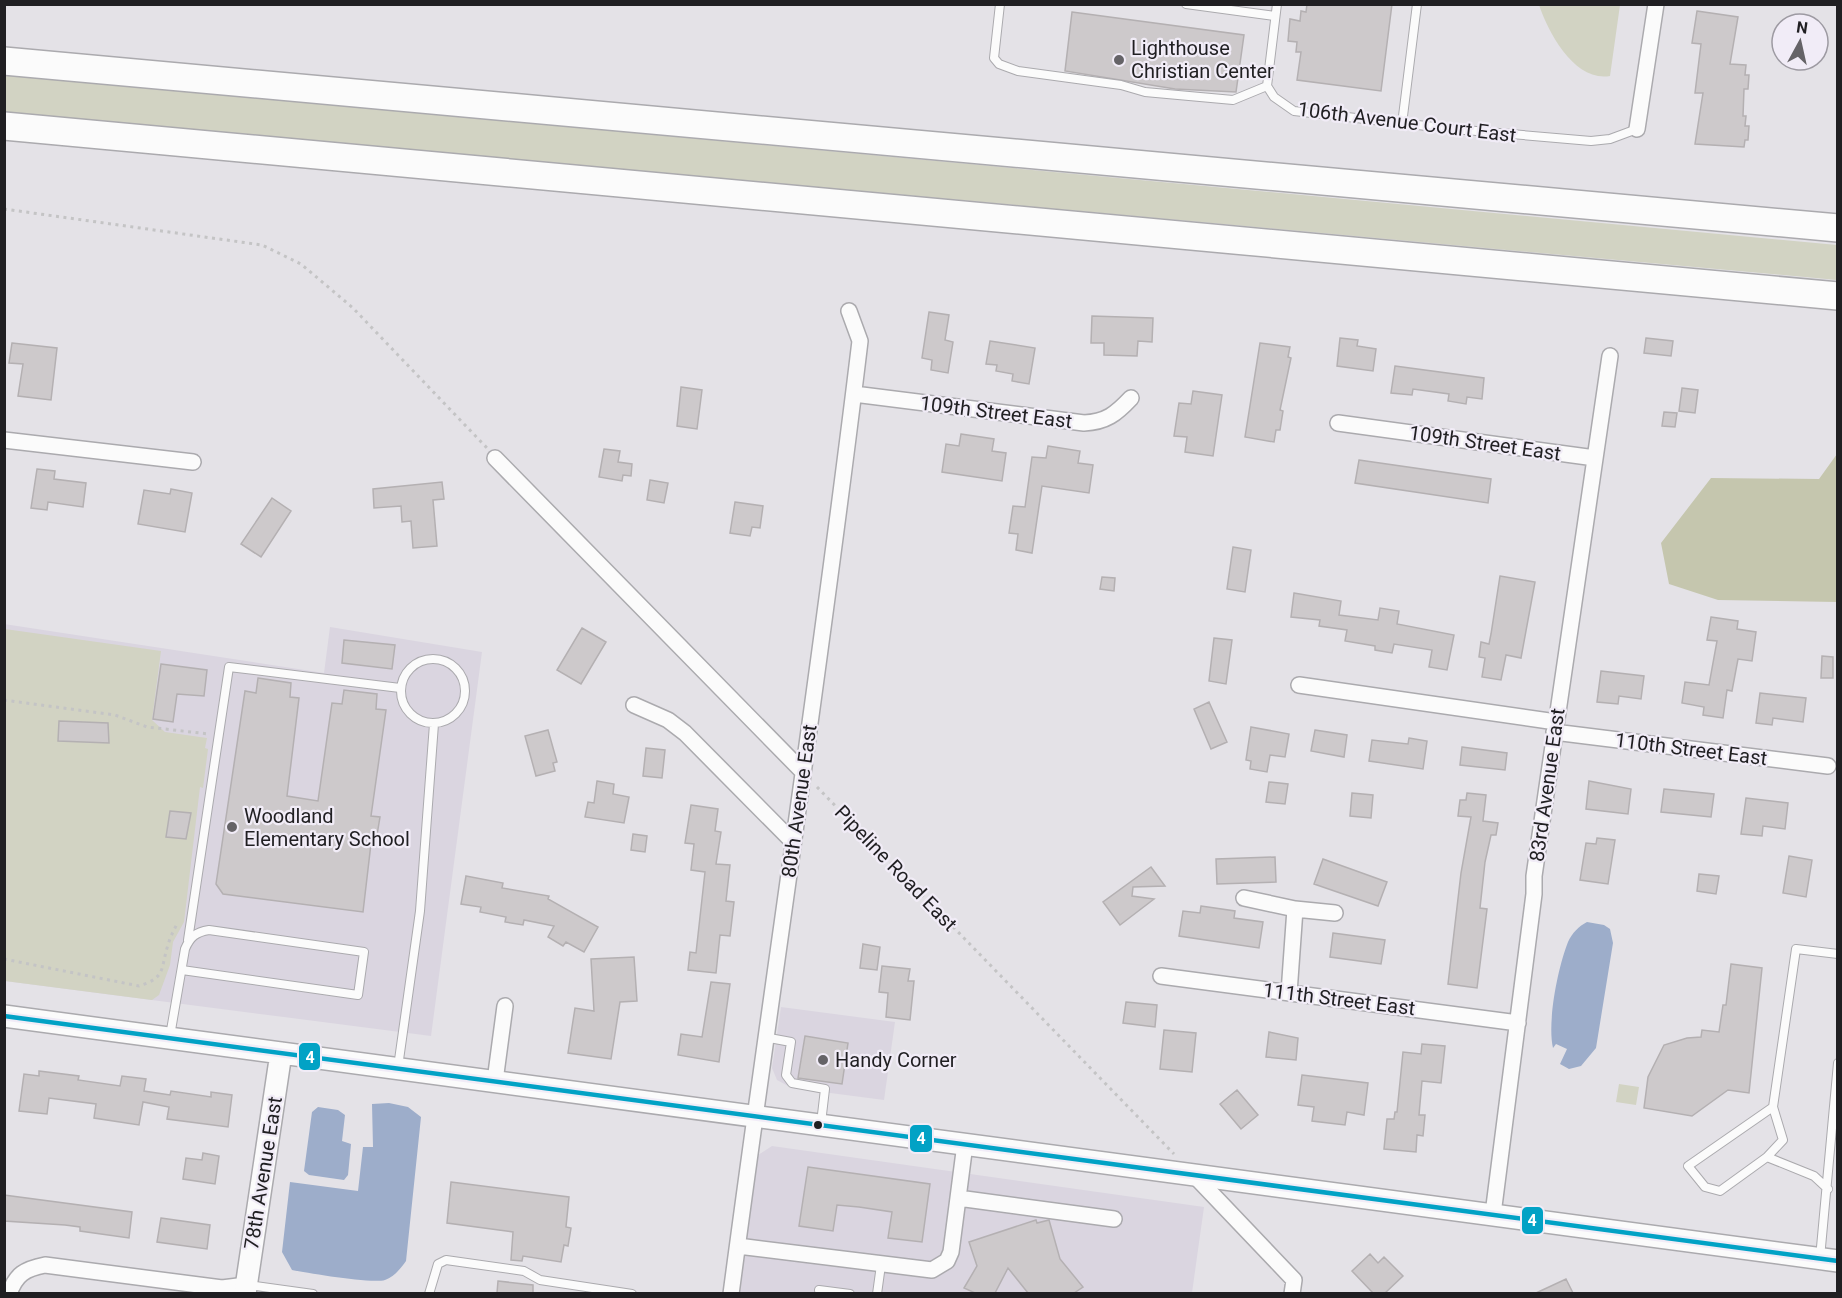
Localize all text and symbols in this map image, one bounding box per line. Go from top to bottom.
north arrow [1770,12,1830,72]
text: N [1795,17,1809,38]
place label: Lighthouse Christian Center [1131,36,1274,83]
marker: Lighthouse Christian Center [1112,53,1126,67]
street label: 106th Avenue Court East [1296,97,1518,147]
street label: 109th Street East [919,391,1073,433]
street label: 109th Street East [1408,420,1562,466]
street label: 83rd Avenue East [1524,707,1570,863]
street label: 80th Avenue East [776,723,822,879]
street label: 110th Street East [1614,728,1768,770]
street label: Pipeline Road East [830,800,962,936]
place label: Woodland Elementary School [244,804,410,851]
marker: Woodland Elementary School [225,820,239,834]
street label: 111th Street East [1262,978,1416,1020]
line badge: 4 [298,1042,321,1071]
text: 4 [305,1048,315,1067]
place label: Handy Corner [835,1048,957,1072]
marker: Handy Corner [816,1053,830,1067]
street label: 78th Avenue East [239,1095,287,1251]
unlabelled marker [812,1119,824,1131]
line badge: 4 [909,1124,933,1153]
text: 4 [916,1129,926,1148]
line badge: 4 [1521,1206,1544,1235]
text: 4 [1527,1211,1537,1230]

